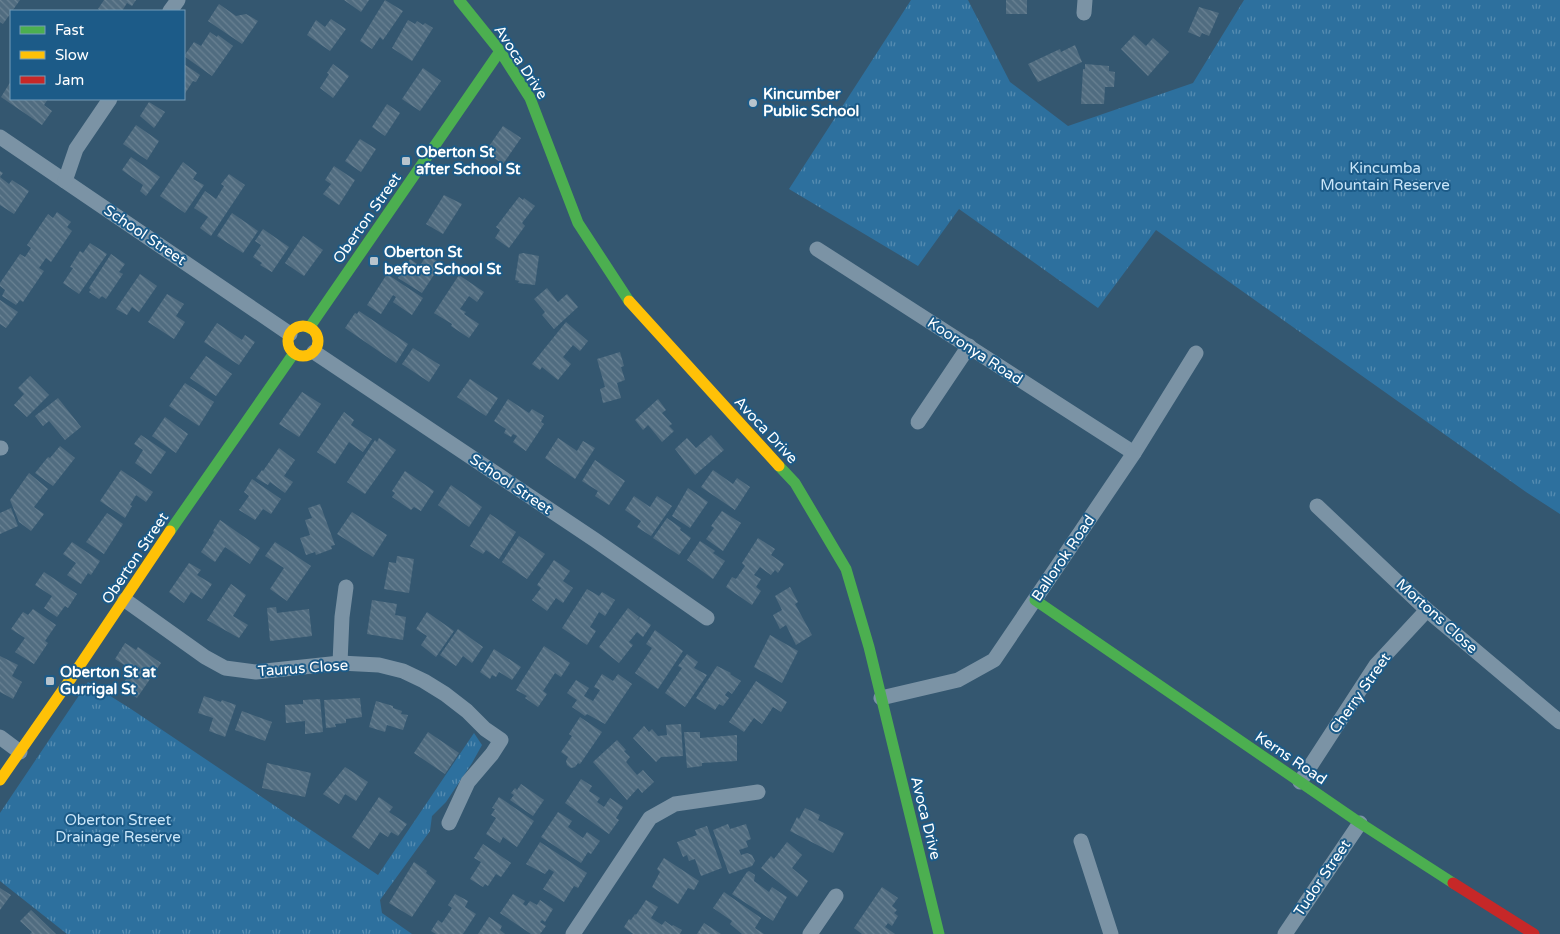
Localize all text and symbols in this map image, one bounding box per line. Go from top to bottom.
legend [10,10,185,100]
text: Fast [55,21,85,39]
street label: Avoca Drive [490,22,552,102]
text: Slow [55,46,89,64]
text: Jam [55,71,84,89]
place label: Kincumber Public School [763,85,859,120]
marker: Kincumber Public School [747,97,759,109]
place label: Oberton St after School St [416,143,521,178]
marker: Oberton St after School St [400,155,412,167]
park label: Kincumba Mountain Reserve [1320,159,1450,194]
street label: Oberton Street [329,169,405,267]
street label: School Street [101,201,190,269]
place label: Oberton St before School St [384,243,501,278]
marker: Oberton St before School St [368,255,380,267]
street label: Kooronya Road [924,314,1026,388]
street label: Avoca Drive [730,393,802,467]
street label: School Street [467,450,556,518]
street label: Oberton Street [98,509,172,607]
street label: Ballorok Road [1028,512,1098,604]
street label: Mortons Close [1393,575,1481,657]
street label: Cherry Street [1326,649,1395,737]
street label: Taurus Close [257,656,349,680]
place label: Oberton St at Gurrigal St [60,663,156,699]
marker: Oberton St at Gurrigal St [44,675,56,687]
street label: Kerns Road [1252,728,1330,788]
street label: Avoca Drive [907,775,945,861]
park label: Oberton Street Drainage Reserve [55,811,181,846]
street label: Tudor Street [1290,836,1354,920]

